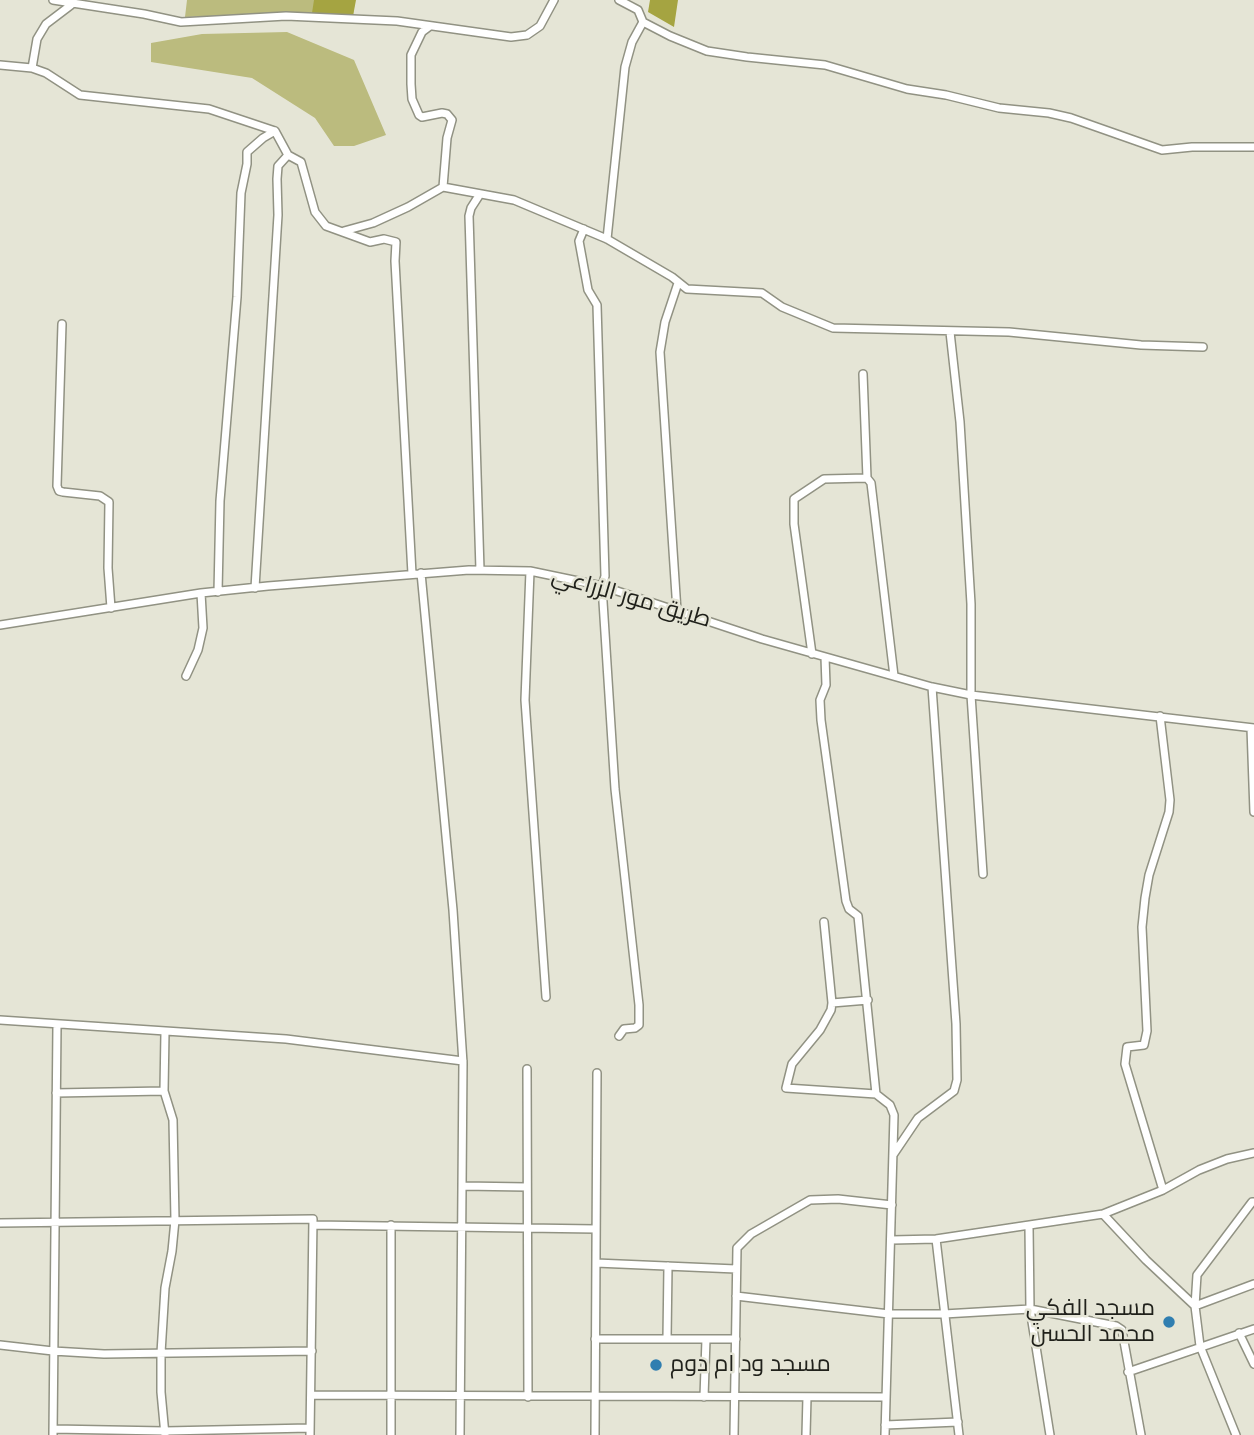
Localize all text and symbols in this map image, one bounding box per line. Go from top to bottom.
street label: طريق مور الزراعي [548,563,714,635]
place label: مسجد الفكي محمد الحسن [1026,1295,1155,1349]
marker: مسجد الفكي محمد الحسن [1161,1314,1177,1330]
place label: مسجد ود ام دوم [670,1351,831,1379]
marker: مسجد ود ام دوم [648,1357,664,1373]

